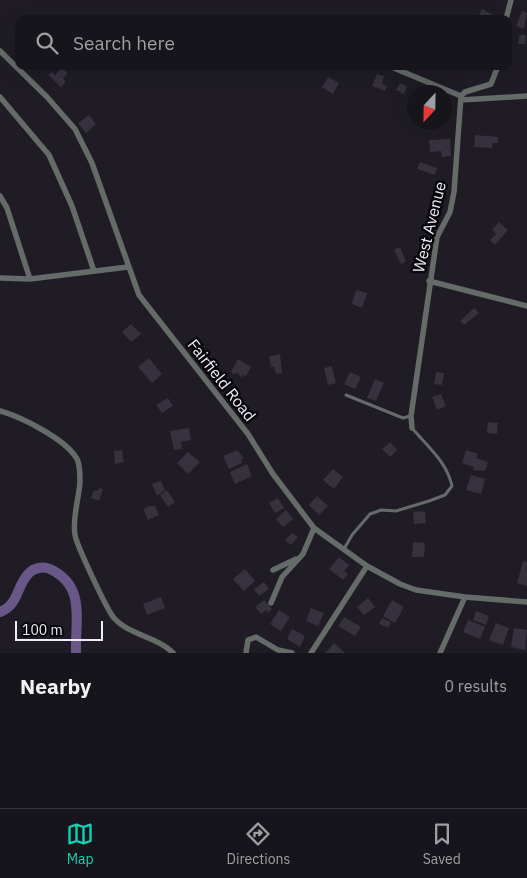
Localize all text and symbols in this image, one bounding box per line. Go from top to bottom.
search box [15,15,512,70]
icon: search [33,29,61,57]
text: Search here [73,31,175,55]
north arrow [407,85,452,130]
street label: West Avenue [408,179,450,275]
street label: Fairfield Road [184,335,260,425]
scale bar [15,618,102,641]
text: 100 m [22,621,63,639]
text: Nearby [20,672,91,700]
text: 0 results [444,676,507,696]
tab: Map [66,820,94,868]
tab: Directions [227,820,290,868]
tab: Saved [423,820,461,868]

